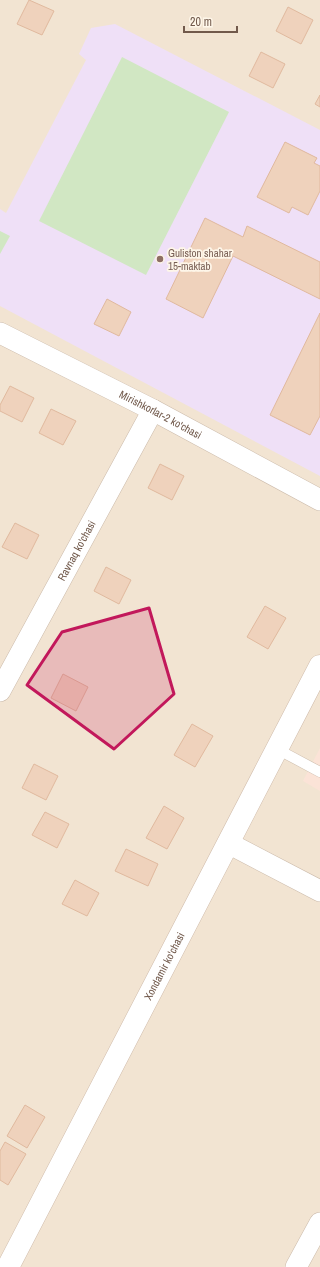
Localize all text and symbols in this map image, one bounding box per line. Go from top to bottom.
scale bar [184,8,237,34]
text: 20 m [190,14,212,30]
place label: Guliston shahar 15-maktab [168,246,232,273]
marker: Guliston shahar 15-maktab [155,254,165,264]
street label: Mirishkorlar-2 ko'chasi [117,387,204,442]
street label: Ravnaq ko'chasi [54,518,99,583]
street label: Xondamir ko'chasi [141,930,188,1002]

